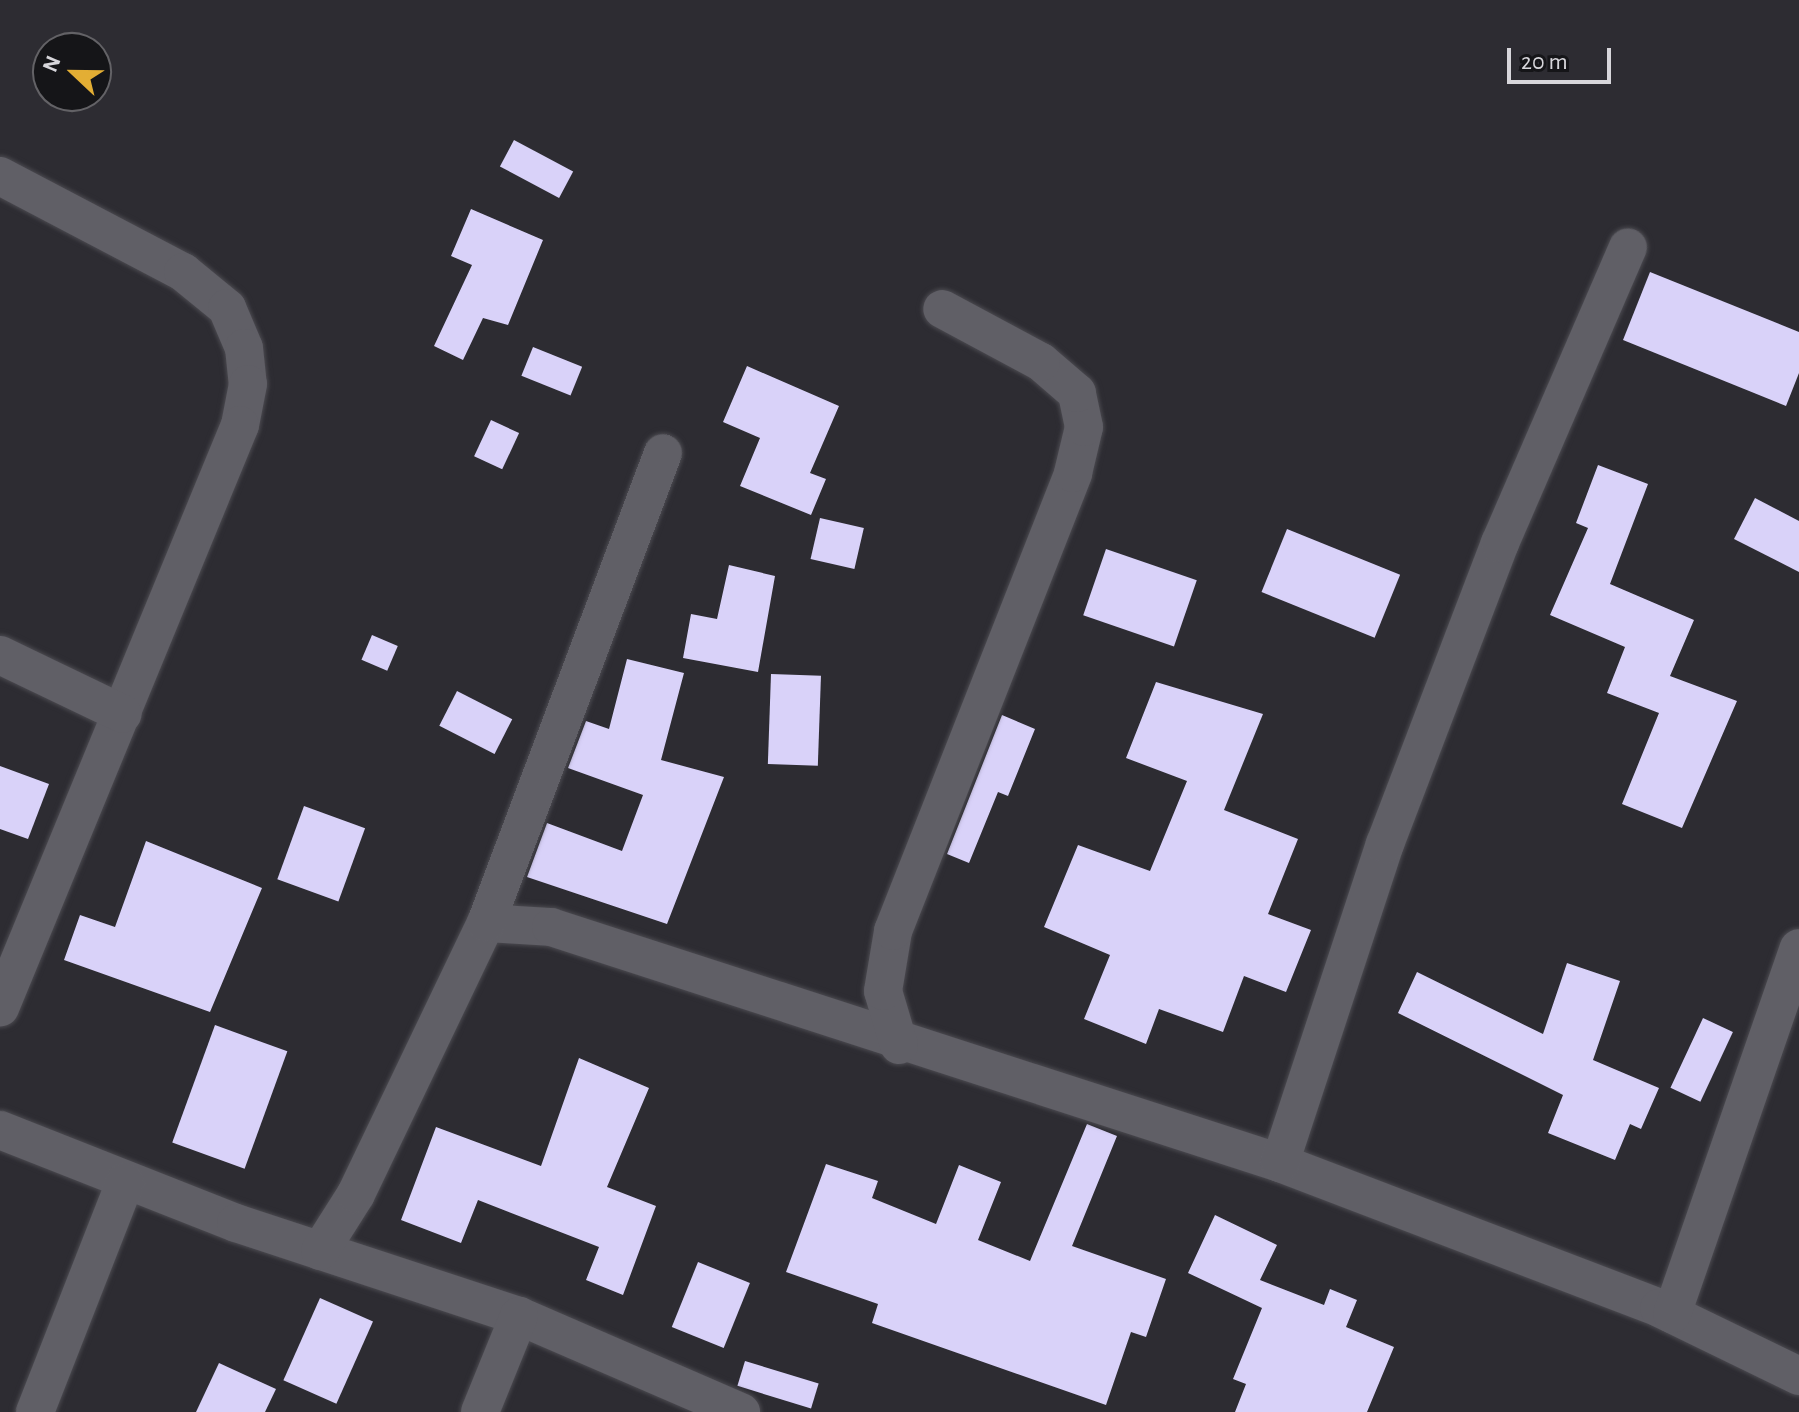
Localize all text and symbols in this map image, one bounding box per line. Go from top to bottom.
north arrow [32,32,112,112]
scale bar [1511,32,1615,82]
text: 20 m [1521,50,1568,74]
text: N [39,53,65,75]

